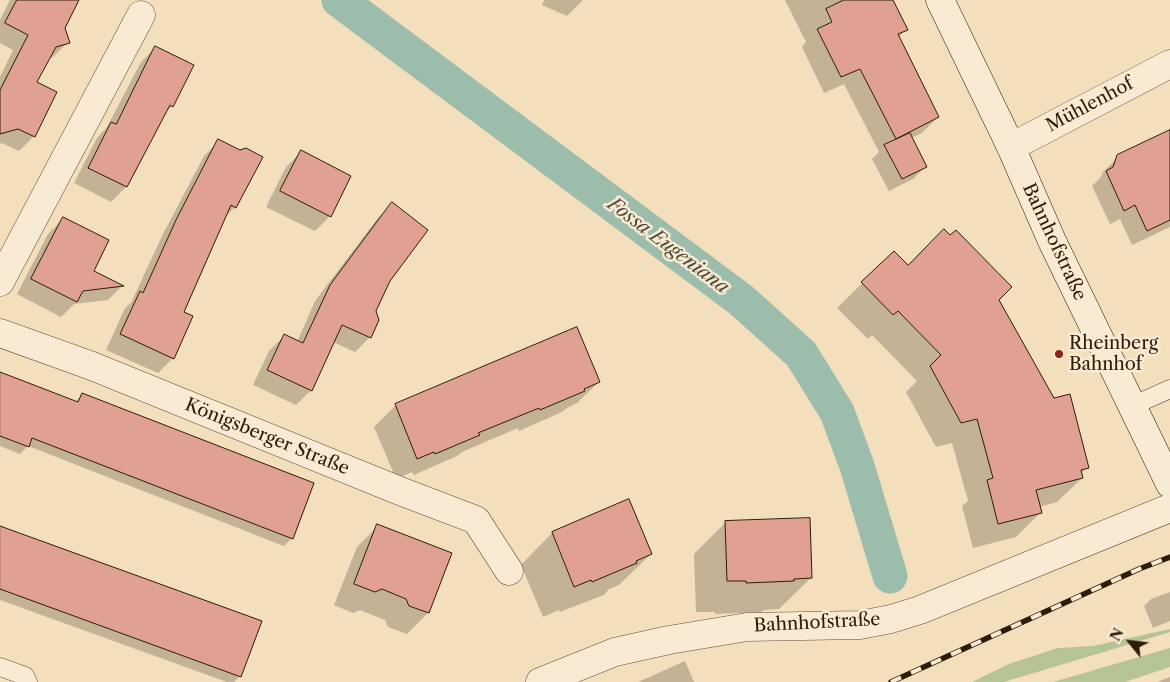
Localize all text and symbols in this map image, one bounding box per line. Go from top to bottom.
street label: Mühlenhof [1043,73,1137,137]
street label: Bahnhofstraße [1017,180,1091,304]
water label: Fossa Eugeniana [603,193,733,299]
place label: Rheinberg Bahnhof [1069,333,1158,376]
marker: Rheinberg Bahnhof [1053,348,1065,360]
street label: Königsberger Straße [182,394,352,480]
street label: Bahnhofstraße [753,609,881,637]
north arrow [1105,617,1155,667]
text: N [1106,625,1128,644]

